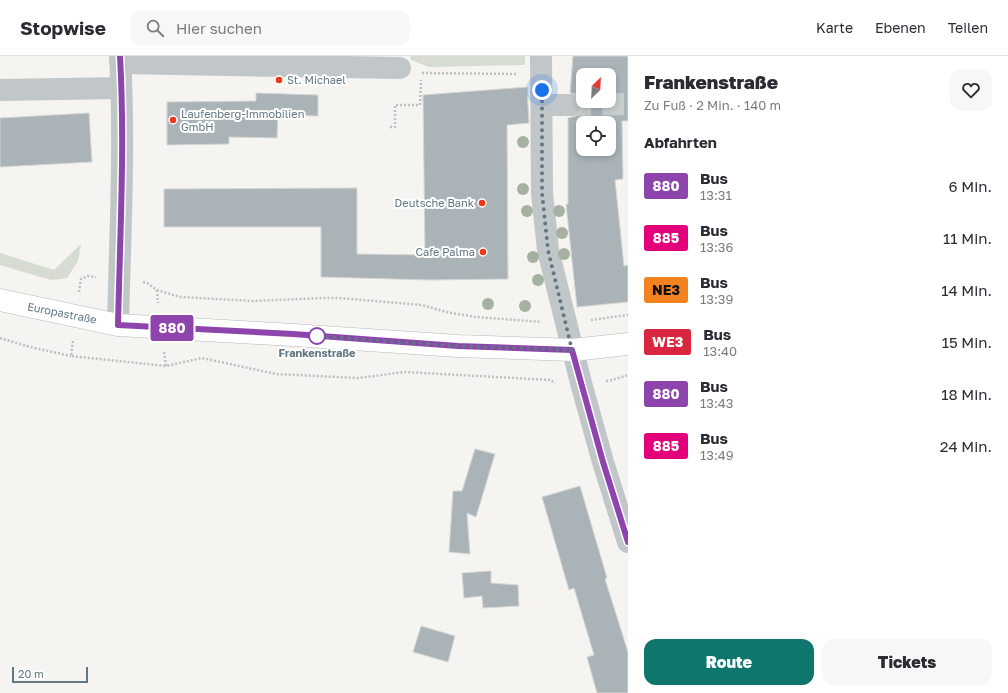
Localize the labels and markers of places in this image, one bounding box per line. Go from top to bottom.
place label: St. Michael [287,73,346,86]
marker: St. Michael [274,75,284,85]
place label: Laufenberg-Immobilien GmbH [181,107,304,133]
marker: Laufenberg-Immobilien GmbH [168,115,178,125]
place label: Deutsche Bank [395,196,474,209]
marker: Deutsche Bank [477,198,487,208]
place label: Cafe Palma [415,245,475,258]
marker: Cafe Palma [478,247,488,257]
marker: Frankenstraße [308,327,326,345]
place label: Frankenstraße [278,346,356,359]

